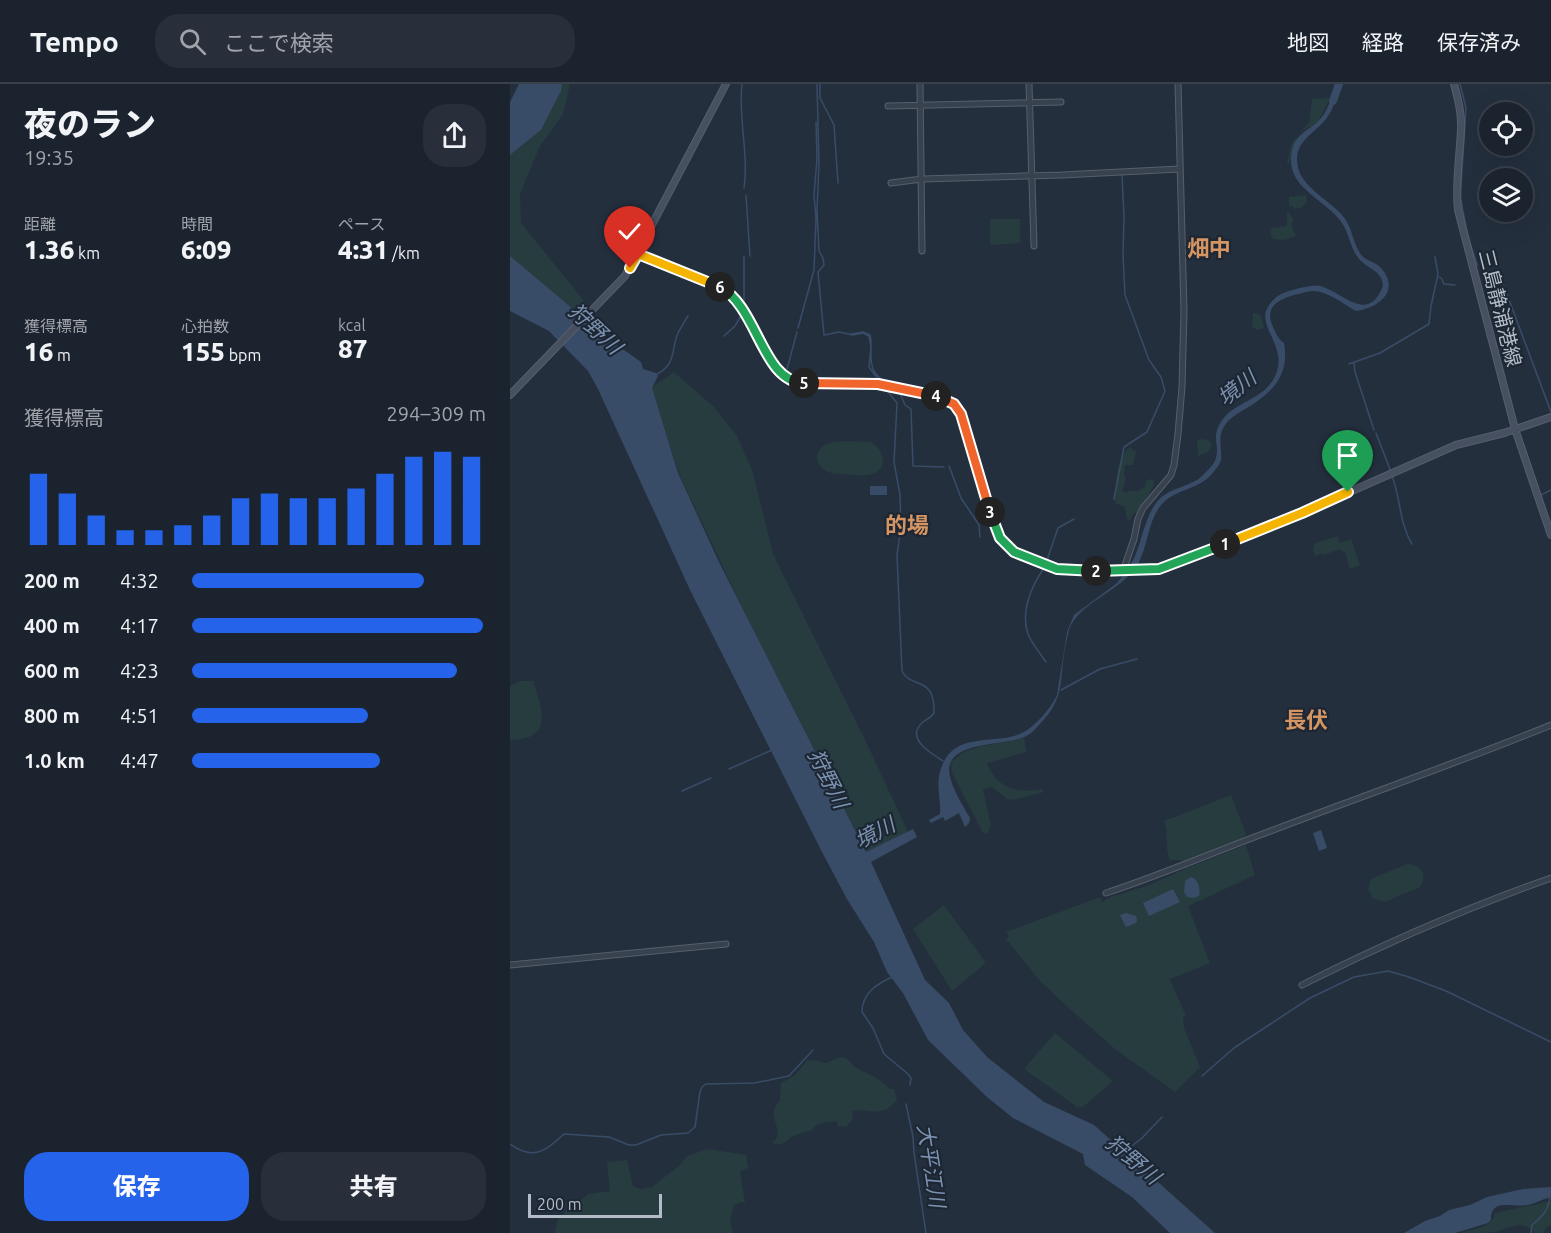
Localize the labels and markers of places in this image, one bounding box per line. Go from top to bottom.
pin [604,206,655,268]
pin: 6 [705,272,735,302]
pin: 5 [789,368,819,398]
pin: 4 [921,381,951,411]
pin [1322,430,1373,492]
pin: 3 [975,497,1005,527]
pin: 1 [1210,529,1240,559]
pin: 2 [1081,556,1111,586]

